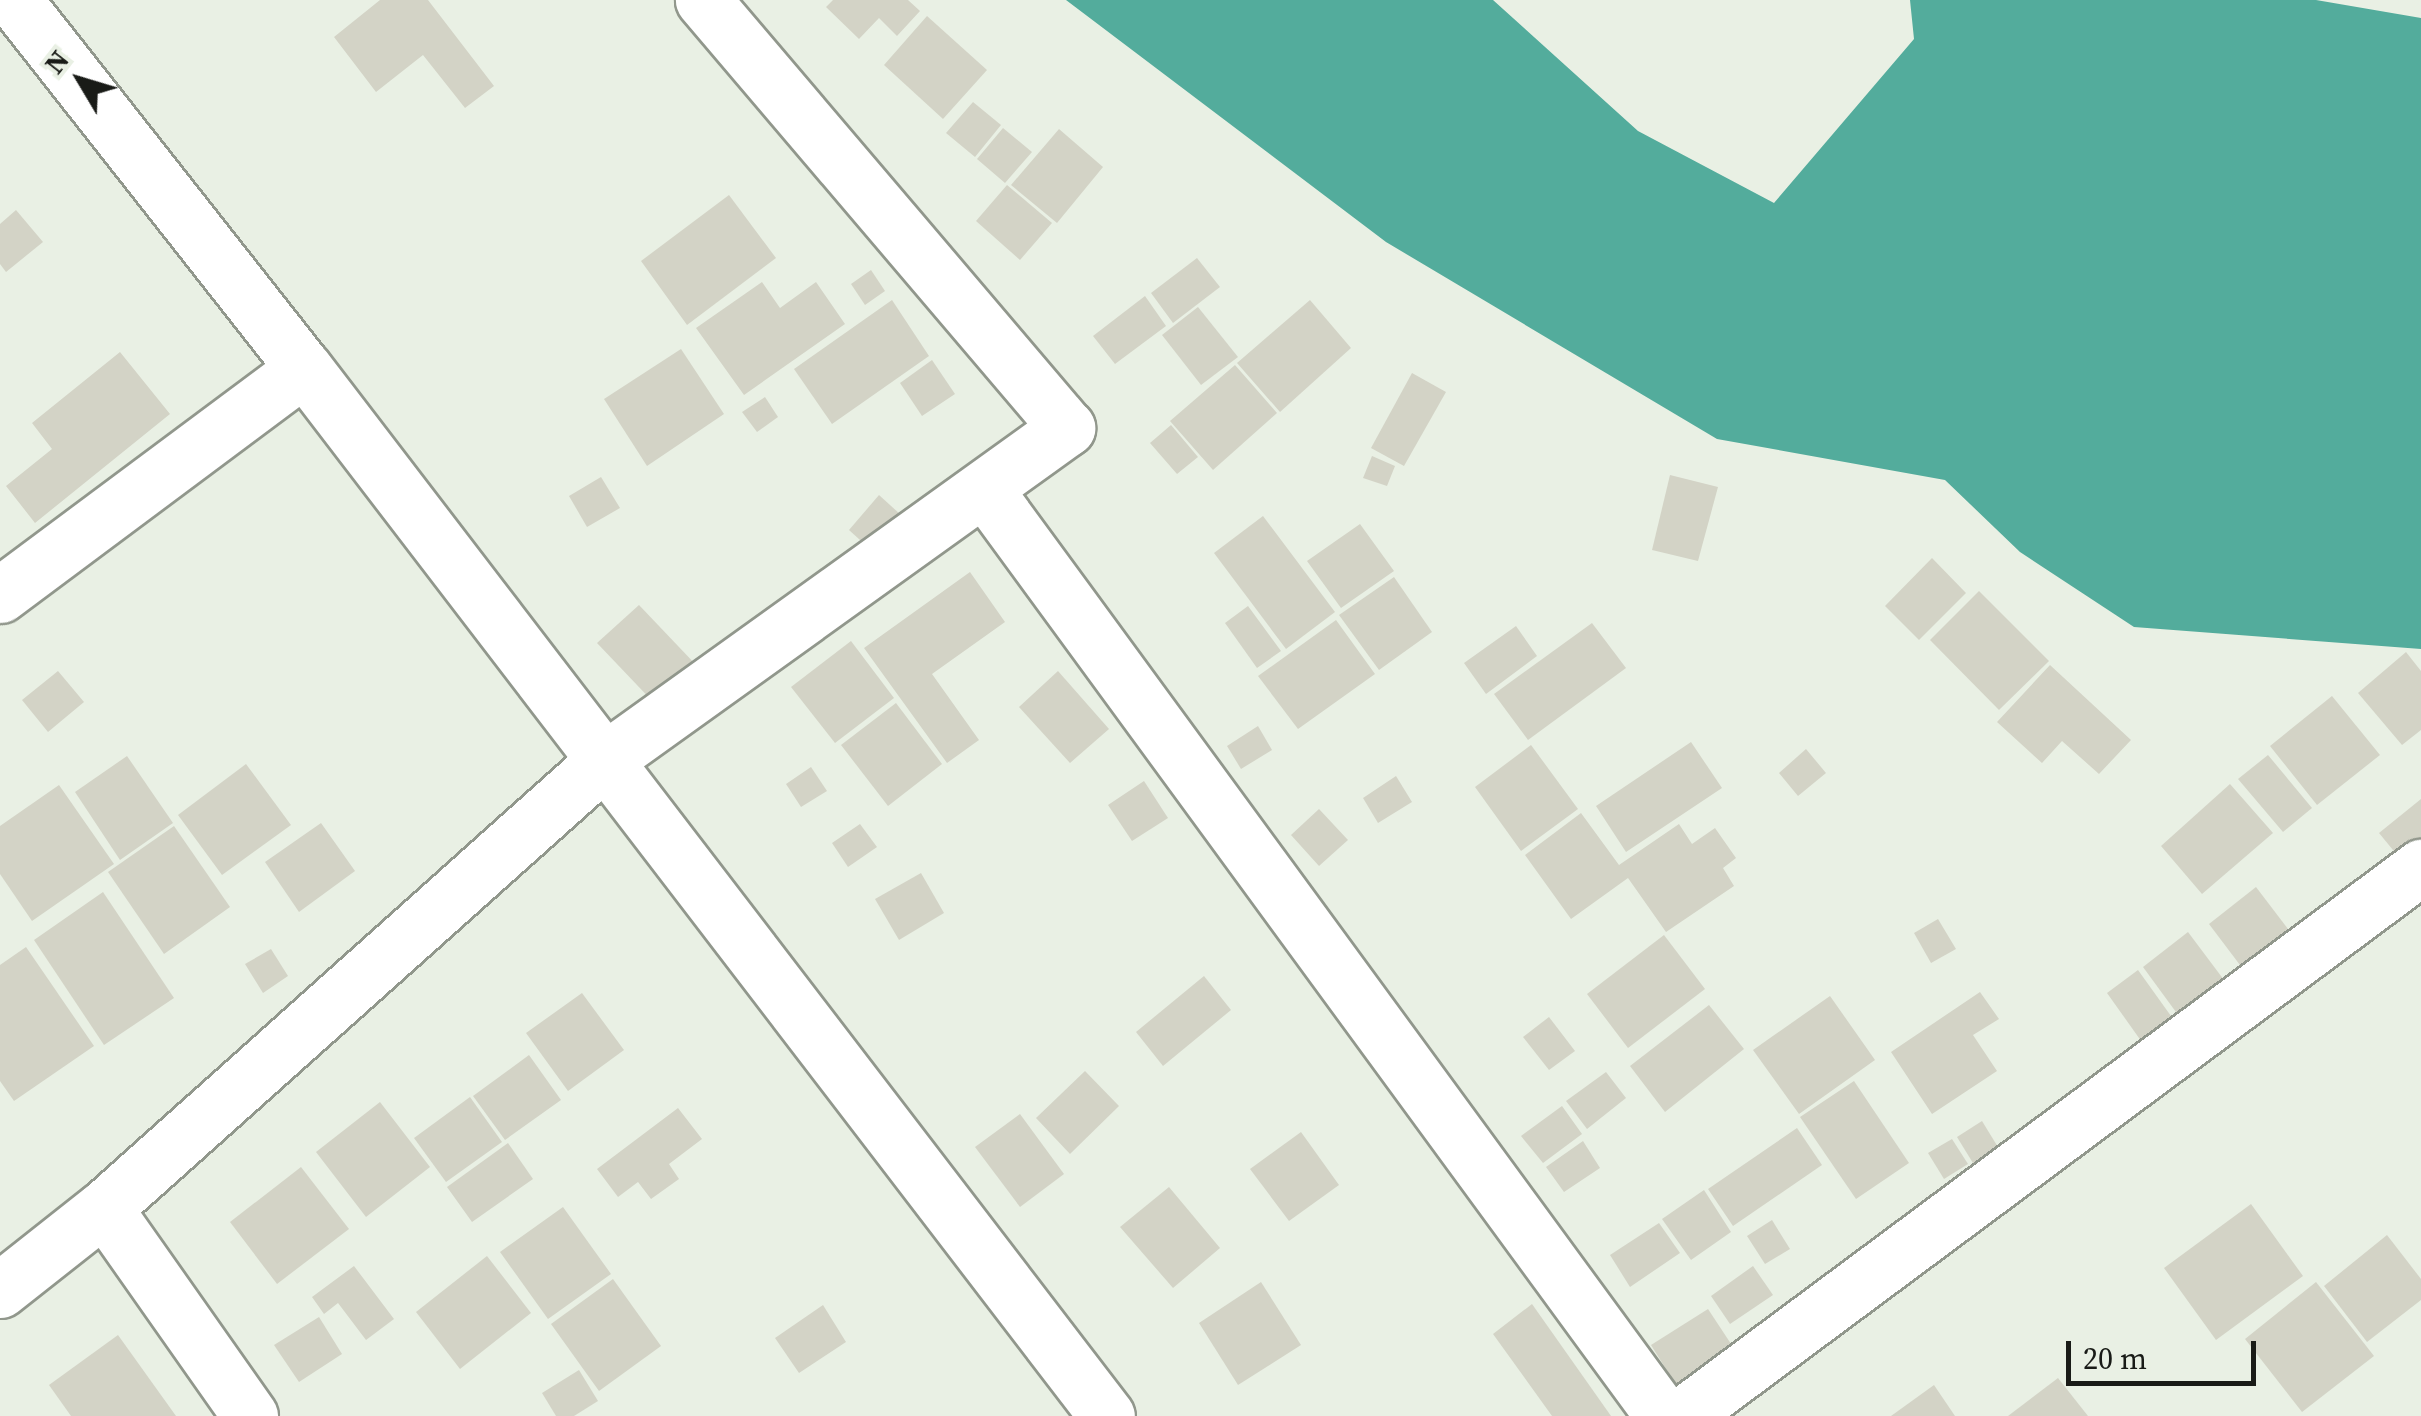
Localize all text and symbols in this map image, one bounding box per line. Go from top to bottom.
north arrow [30,30,130,130]
text: N [35,42,78,81]
scale bar [2071,1321,2261,1383]
text: 20 m [2083,1338,2147,1379]

